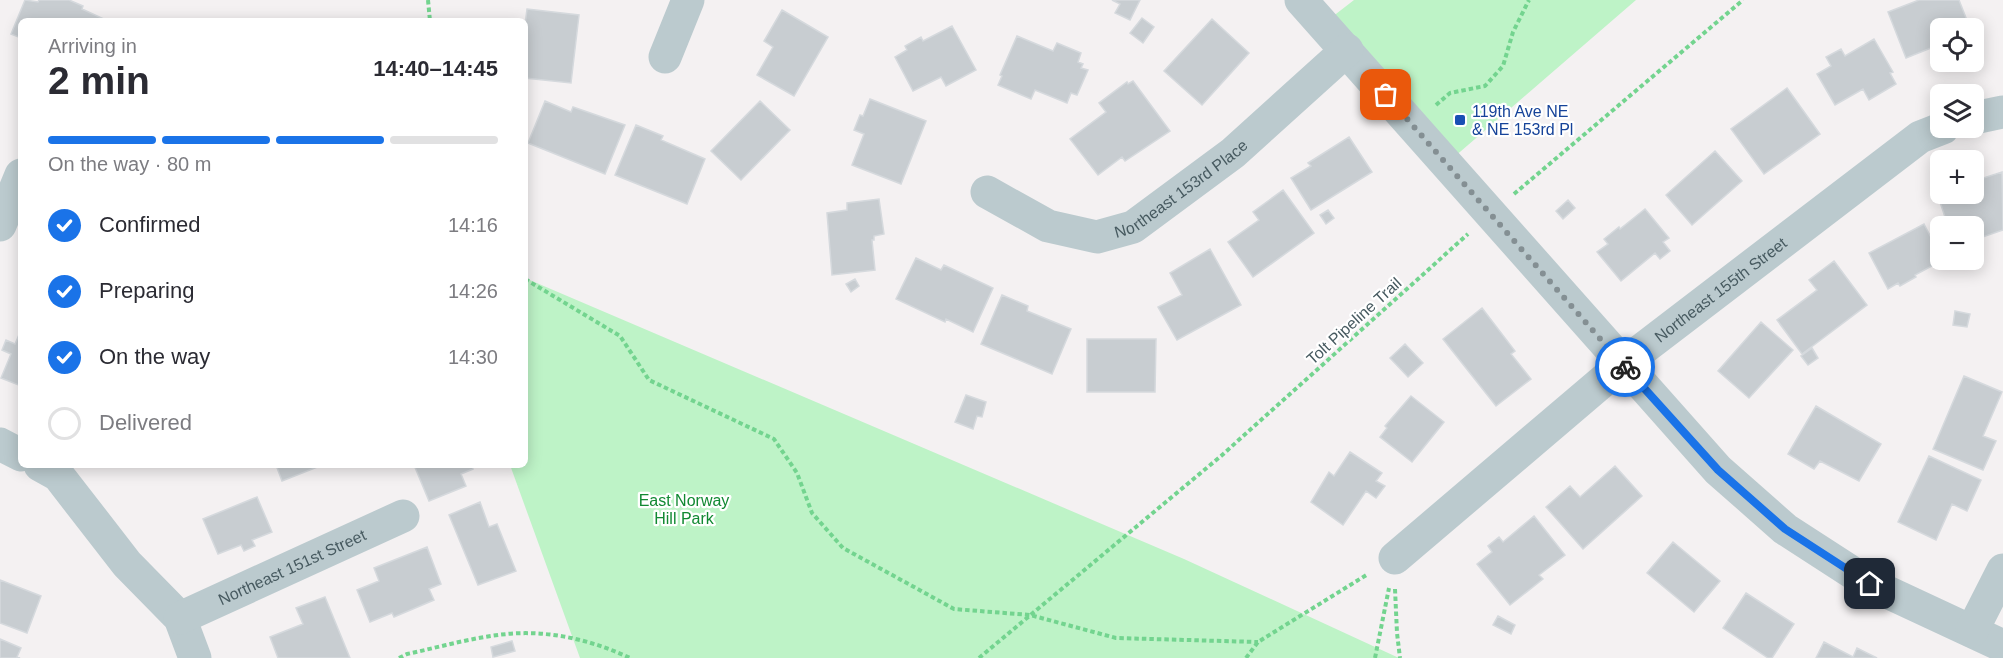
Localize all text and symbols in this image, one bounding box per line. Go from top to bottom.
map controls [1930,18,1984,270]
button: locate [1930,18,1984,72]
text: Arriving in [48,35,137,57]
text: 14:40–14:45 [373,56,498,81]
text: 2 min [48,59,150,102]
pin [1360,69,1411,120]
icon: bag [1369,78,1402,111]
button: layers [1930,84,1984,138]
place label: 119th Ave NE & NE 153rd Pl [1472,103,1573,138]
marker: 119th Ave NE & NE 153rd Pl [1453,113,1467,127]
street label: Northeast 153rd Place [1112,136,1251,240]
button: + [1930,150,1984,204]
text: On the way · 80 m [48,153,211,175]
icon: check [48,209,81,242]
text: Confirmed [99,212,200,237]
text: 14:16 [448,214,498,236]
button: − [1930,216,1984,270]
street label: Northeast 155th Street [1651,234,1790,345]
street label: Tolt Pipeline Trail [1303,274,1405,368]
icon: check [48,275,81,308]
text: Preparing [99,278,194,303]
text: 14:26 [448,280,498,302]
courier [1595,337,1655,397]
icon: check [48,341,81,374]
text: On the way [99,344,210,369]
text: 14:30 [448,346,498,368]
icon: bike [1609,351,1642,384]
text: Delivered [99,410,192,435]
park label: East Norway Hill Park [639,492,729,527]
street label: Northeast 151st Street [215,526,369,608]
pin [1844,558,1895,609]
icon: home [1853,567,1886,600]

